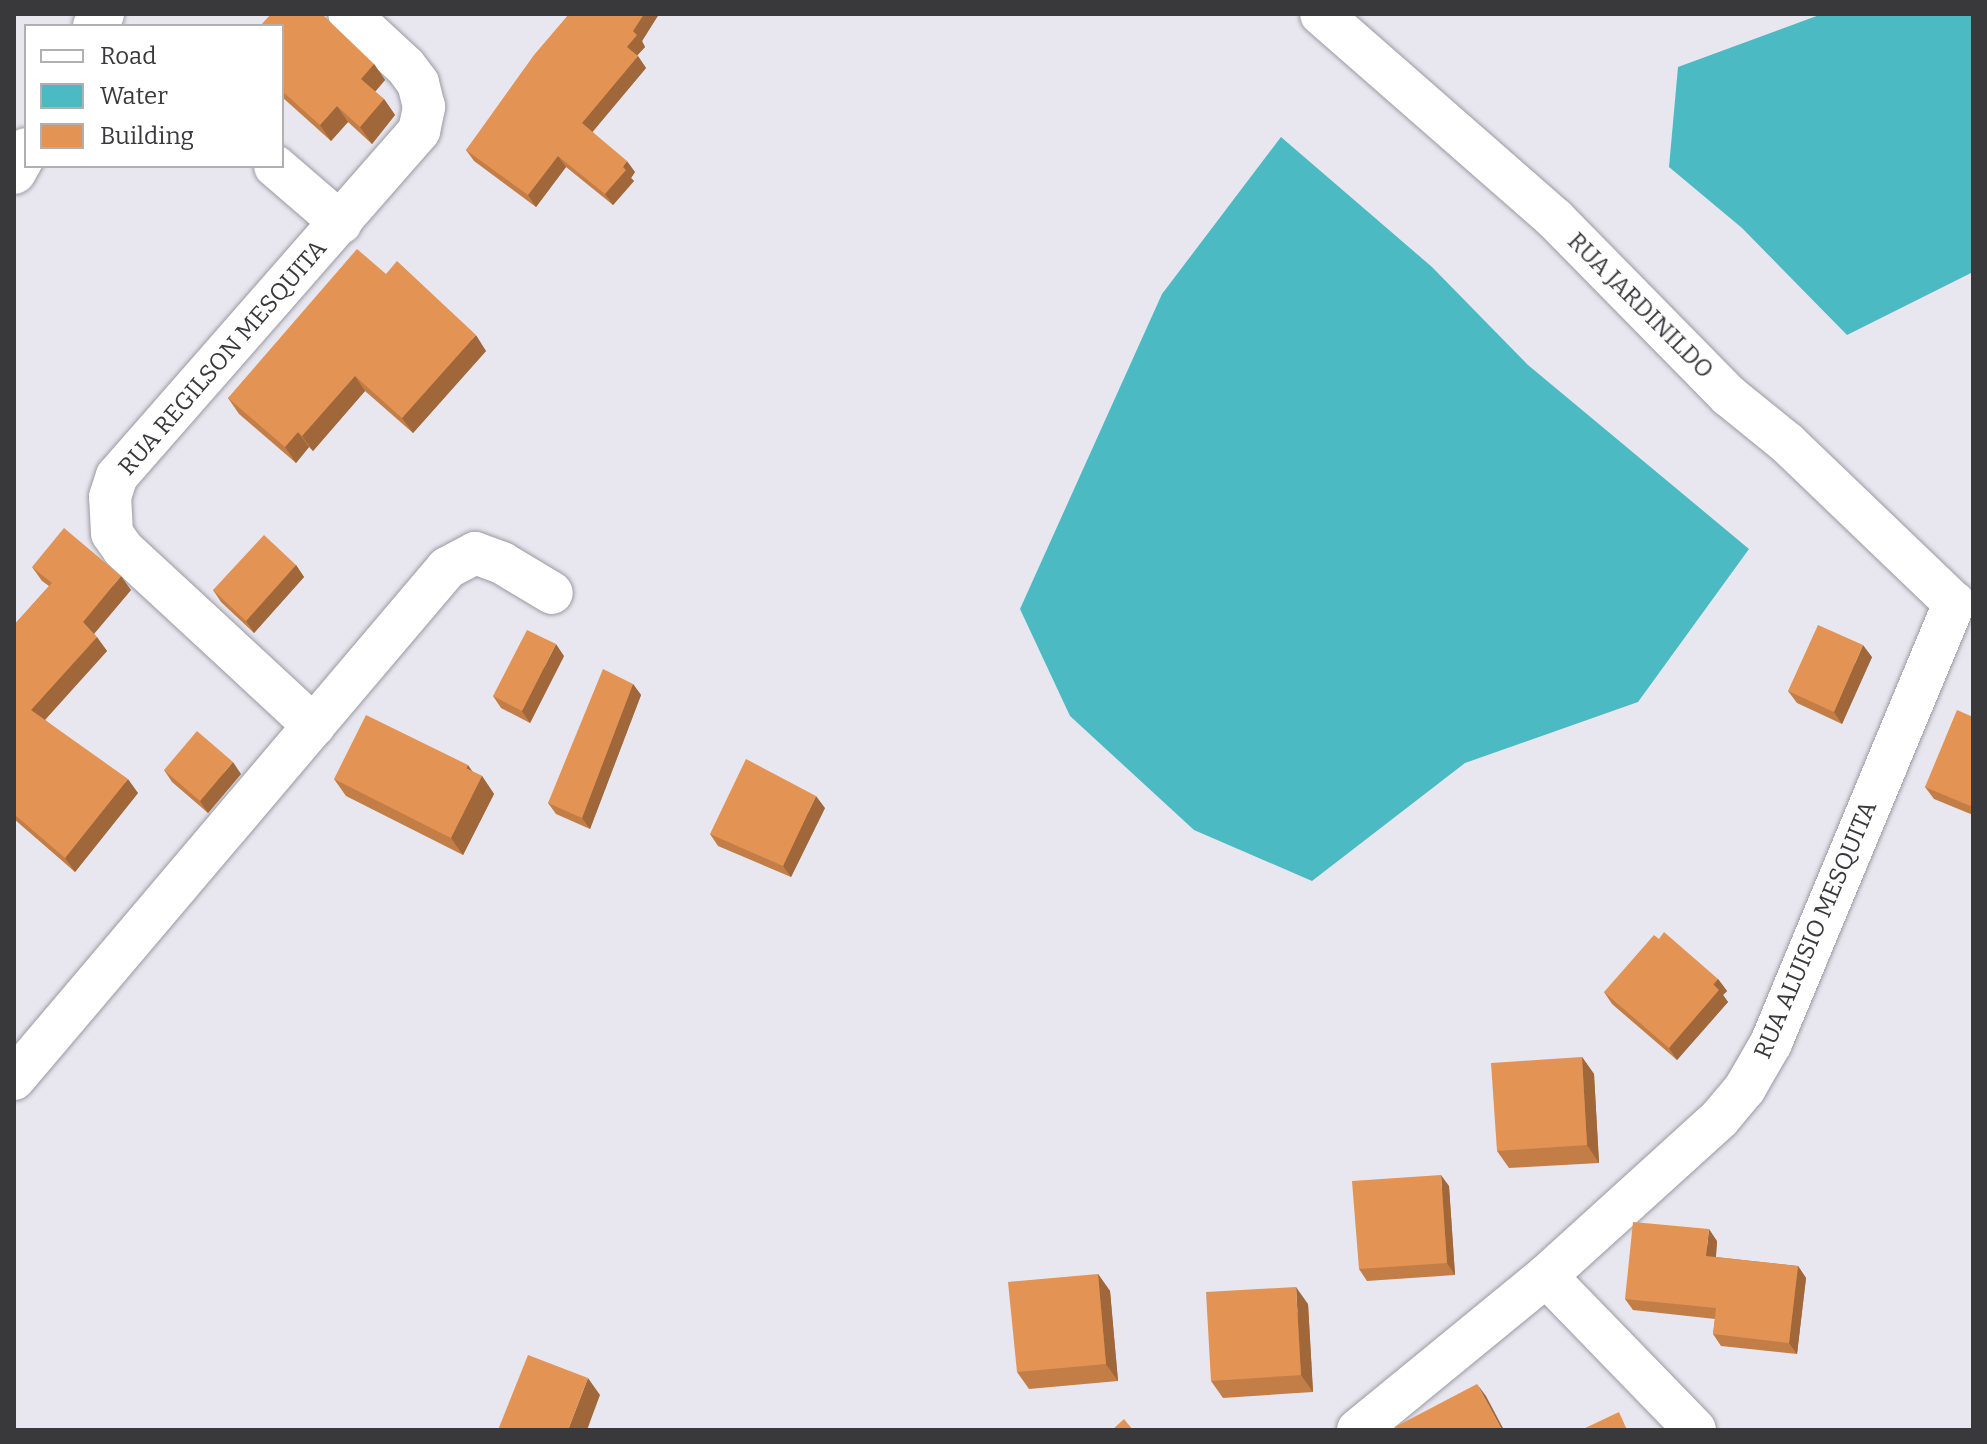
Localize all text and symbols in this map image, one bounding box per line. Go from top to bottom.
legend [24,24,284,168]
text: Road [100,42,156,70]
text: Water [100,82,168,110]
text: Building [100,122,194,150]
street label: RUA JARDINILDO [1561,227,1719,385]
street label: RUA REGILSON MESQUITA [113,235,333,481]
street label: RUA ALUISIO MESQUITA [1749,797,1883,1063]

